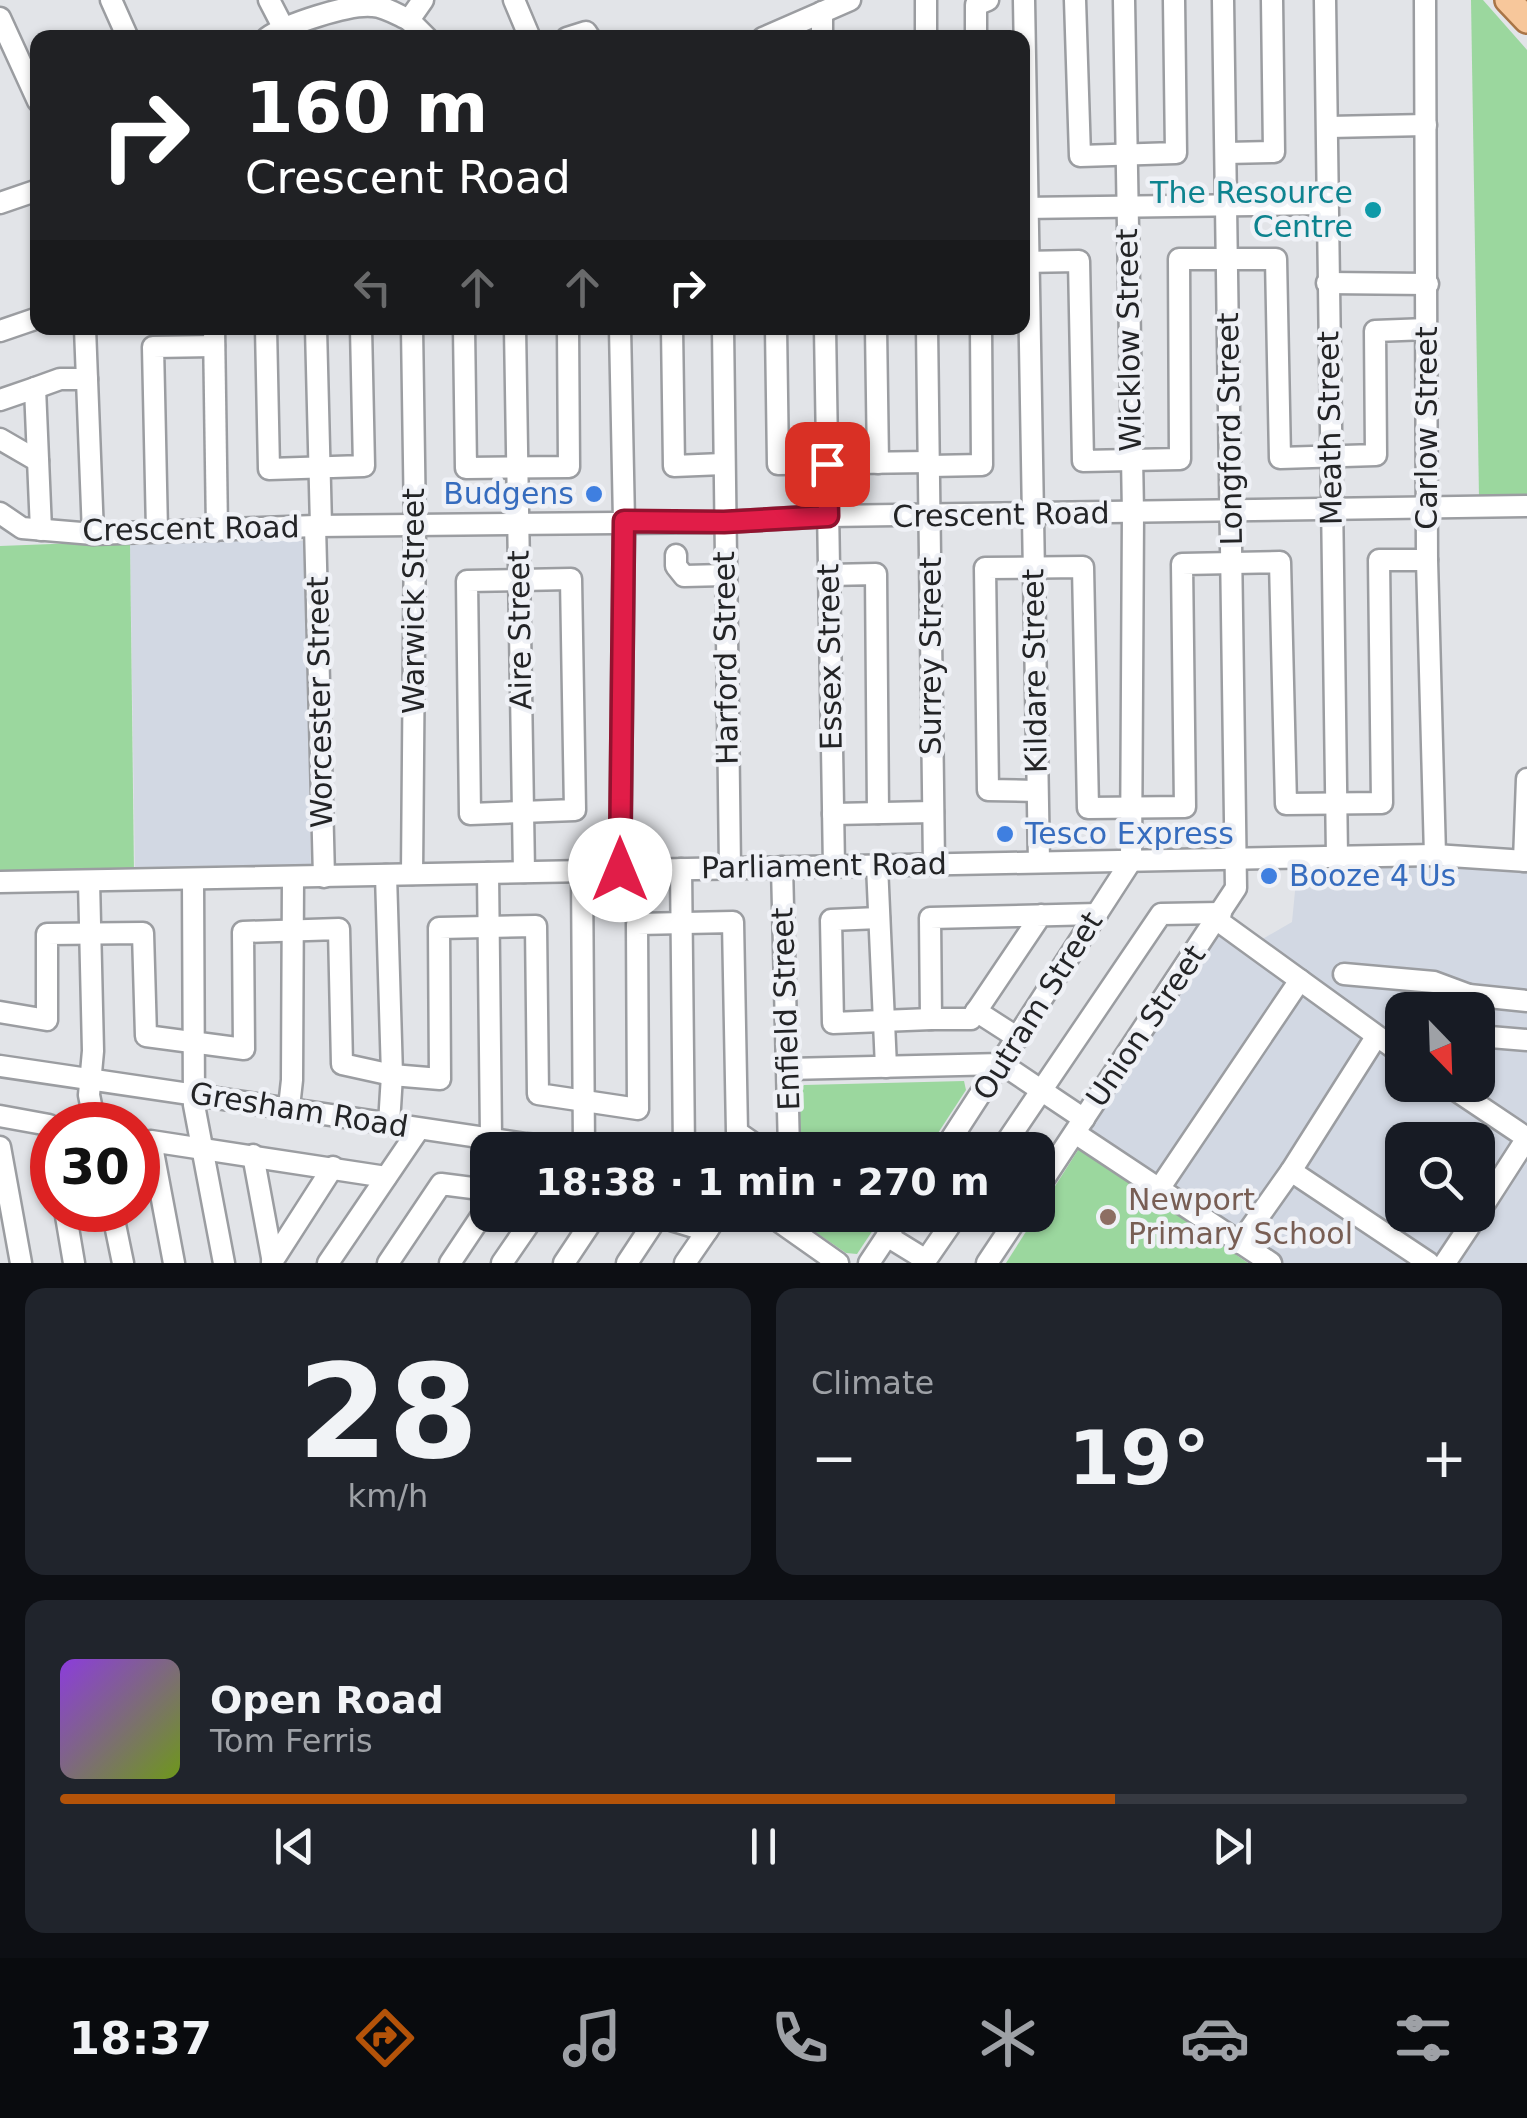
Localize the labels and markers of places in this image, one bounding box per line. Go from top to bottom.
place label: The Resource Centre [1149,175,1353,244]
marker: The Resource Centre [1362,199,1384,221]
pin [785,422,870,507]
place label: Budgens [443,476,574,511]
marker: Budgens [583,483,605,505]
place label: Tesco Express [1024,816,1234,851]
marker: Tesco Express [994,823,1016,845]
place label: Booze 4 Us [1289,858,1456,893]
marker: Booze 4 Us [1258,865,1280,887]
place label: Newport Primary School [1128,1182,1353,1251]
marker: Newport Primary School [1097,1206,1119,1228]

